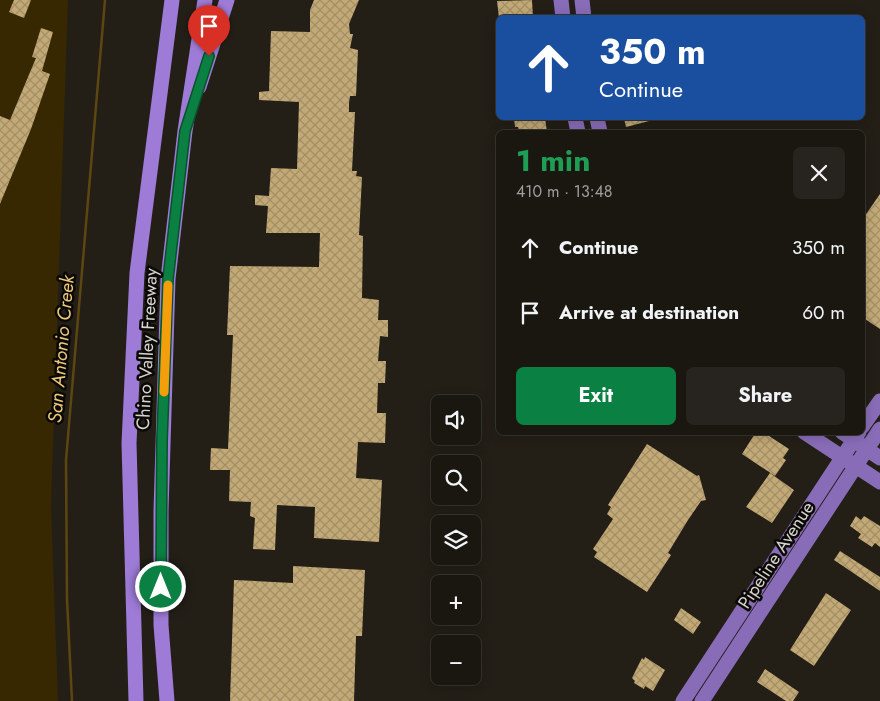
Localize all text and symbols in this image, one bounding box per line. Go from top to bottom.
pin [188,5,230,56]
icon: arrive [195,12,223,40]
text: 350 m [599,27,706,77]
icon: ahead [516,35,581,100]
text: Continue [599,73,683,105]
text: 1 min [516,139,590,182]
button: close [793,147,845,199]
text: 410 m · 13:48 [516,180,613,203]
icon: ahead [516,234,544,262]
text: Continue [559,234,638,261]
text: 350 m [792,234,845,261]
street label: Chino Valley Freeway [130,267,164,431]
water label: San Antonio Creek [41,273,81,424]
icon: arrive [516,299,544,327]
text: Arrive at destination [559,299,739,326]
text: 60 m [802,299,845,326]
button: Exit [516,367,676,425]
button: Share [686,367,845,425]
map controls [431,395,481,685]
button: sound [431,395,481,445]
button: search [431,455,481,505]
street label: Pipeline Avenue [732,496,820,614]
button: layers [431,515,481,565]
position arrow [134,560,186,612]
button: + [431,575,481,625]
button: − [431,635,481,685]

